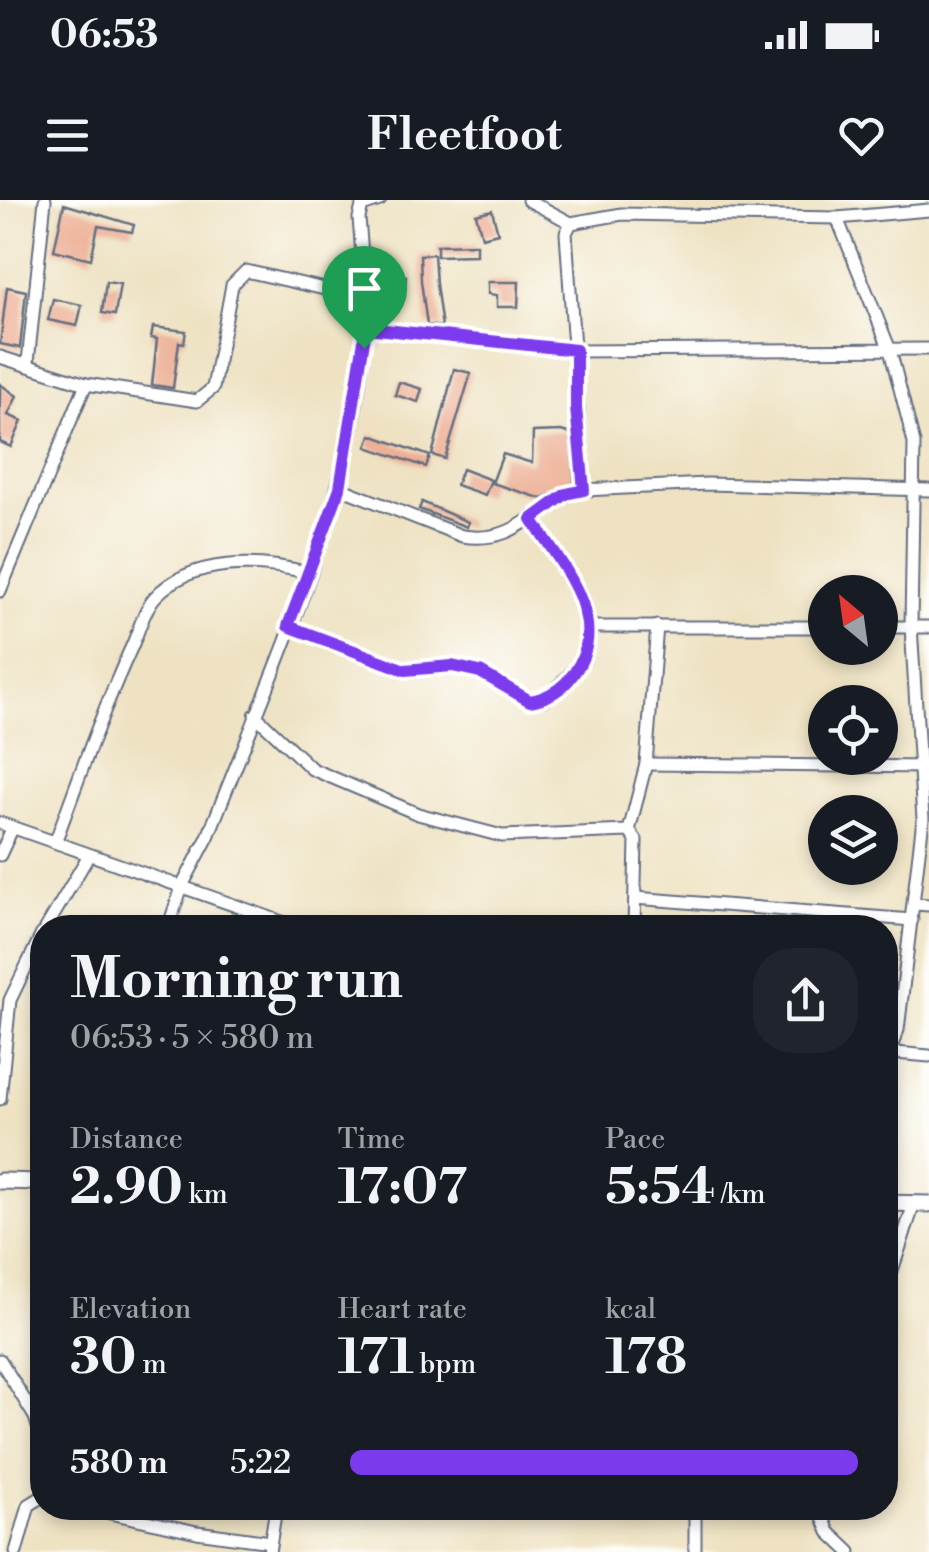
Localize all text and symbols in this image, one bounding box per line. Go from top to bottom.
text: 06:53 [50,12,158,59]
text: Fleetfoot [367,107,562,164]
icon: menu [40,108,95,163]
icon: heart [834,108,889,163]
pin [322,246,407,349]
icon: arrive [337,261,392,316]
north arrow [808,575,898,665]
map controls [808,575,898,885]
button: locate [808,685,898,775]
button: layers [808,795,898,885]
text: Morning run [70,946,403,1015]
button: share [753,948,858,1053]
text: 06:53 · 5 × 580 m [70,1018,314,1058]
text: Distance [70,1122,183,1157]
text: Time [338,1122,405,1157]
text: Pace [605,1122,665,1157]
text: 2.90 [70,1157,183,1219]
text: 17:07 [338,1157,467,1219]
text: 5:54 [605,1157,715,1219]
text: km [183,1177,228,1212]
text: /km [715,1177,766,1212]
text: Elevation [70,1292,191,1327]
text: Heart rate [338,1292,467,1327]
text: kcal [605,1292,656,1327]
text: 30 [70,1327,136,1389]
text: 171 [338,1327,414,1389]
text: 178 [605,1327,687,1389]
text: m [136,1347,167,1382]
text: bpm [414,1347,476,1382]
text: 580 m [70,1443,168,1483]
text: 5:22 [230,1443,291,1483]

